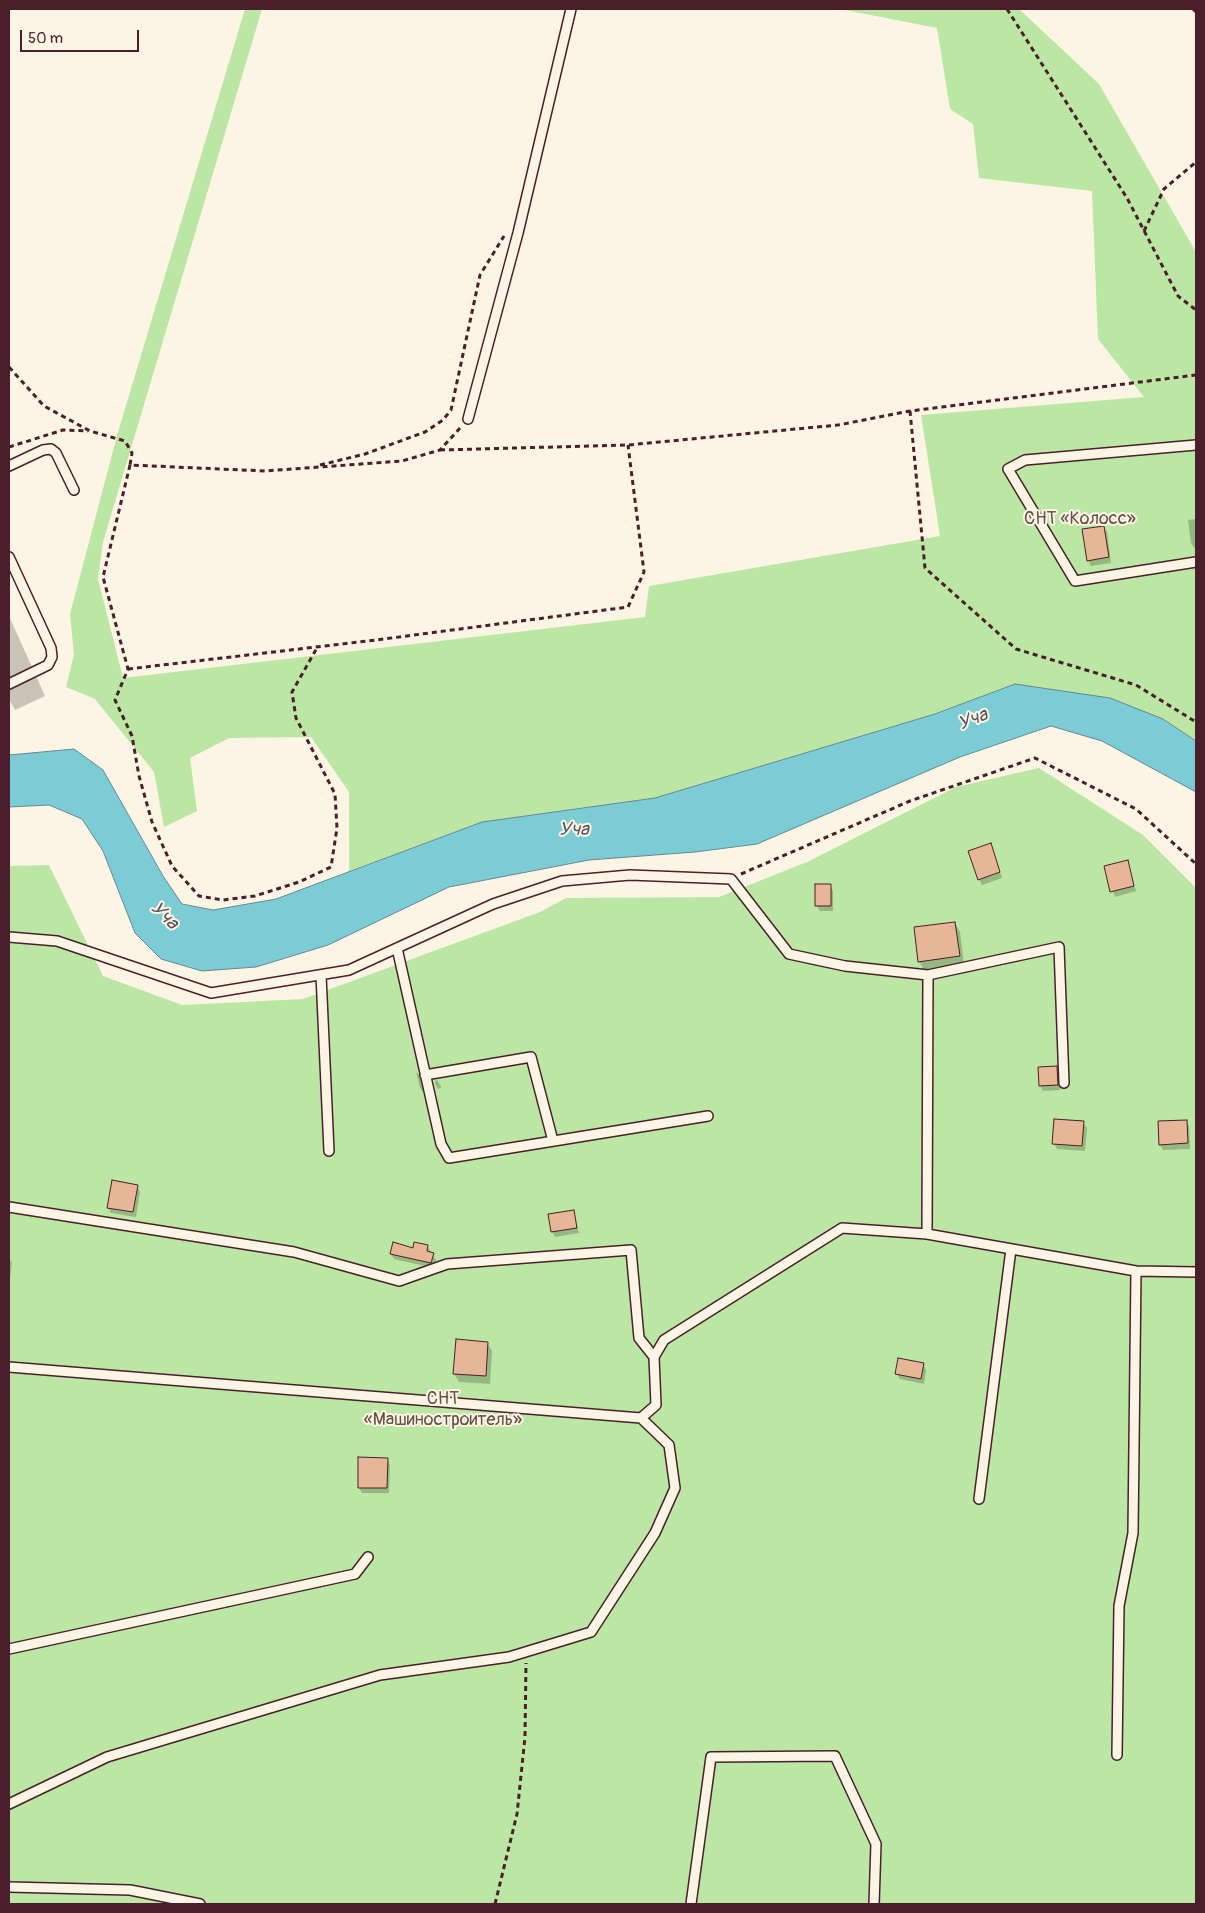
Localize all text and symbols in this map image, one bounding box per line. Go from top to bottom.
scale bar [22,20,141,52]
text: 50 m [28,29,63,48]
park label: СНТ «Колосс» [1024,508,1136,530]
water label: Уча [955,704,991,736]
water label: Уча [559,819,589,841]
water label: Уча [145,897,183,935]
park label: СНТ «Машиностроитель» [364,1388,522,1430]

